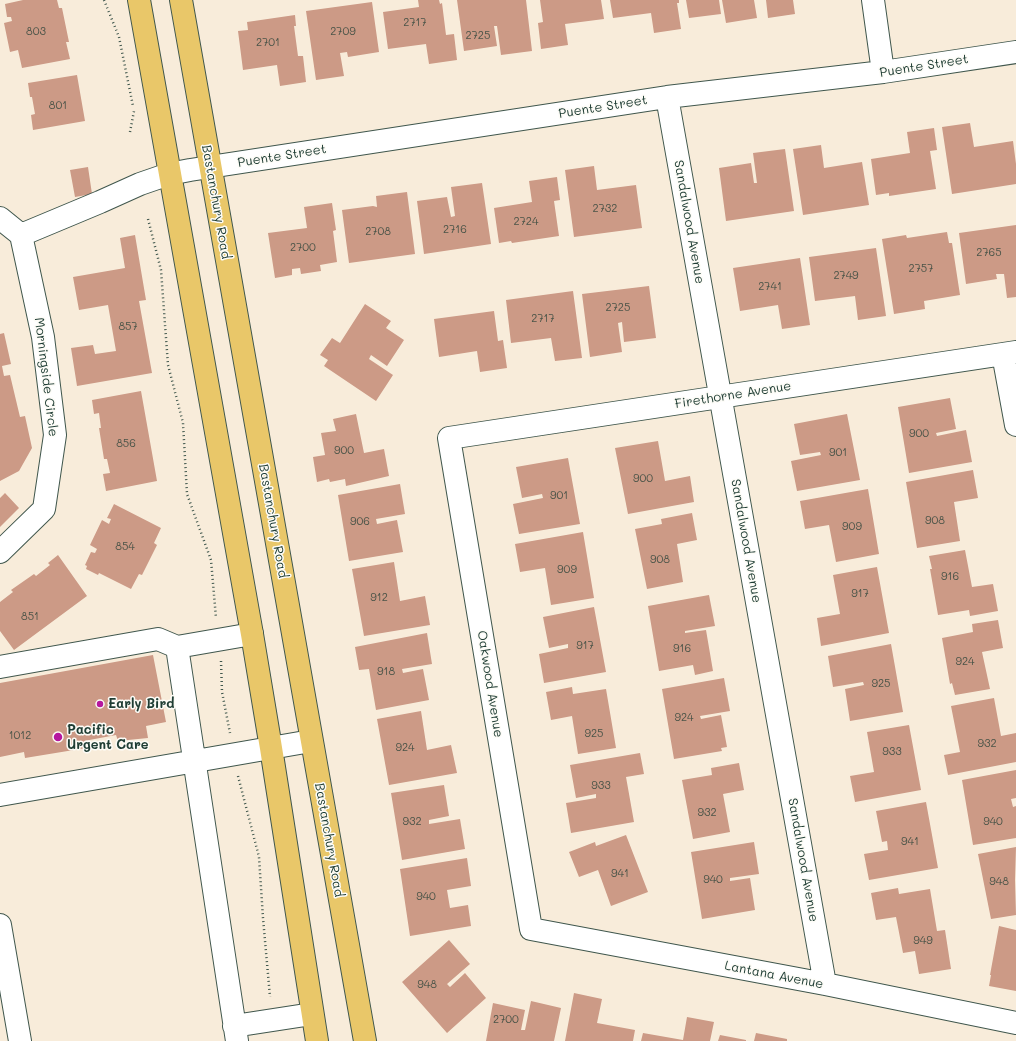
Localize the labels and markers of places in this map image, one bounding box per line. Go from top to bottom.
place label: Early Bird [108,696,174,712]
marker: Early Bird [95,699,105,709]
place label: Pacific Urgent Care [67,722,148,753]
marker: Pacific Urgent Care [52,731,64,743]

